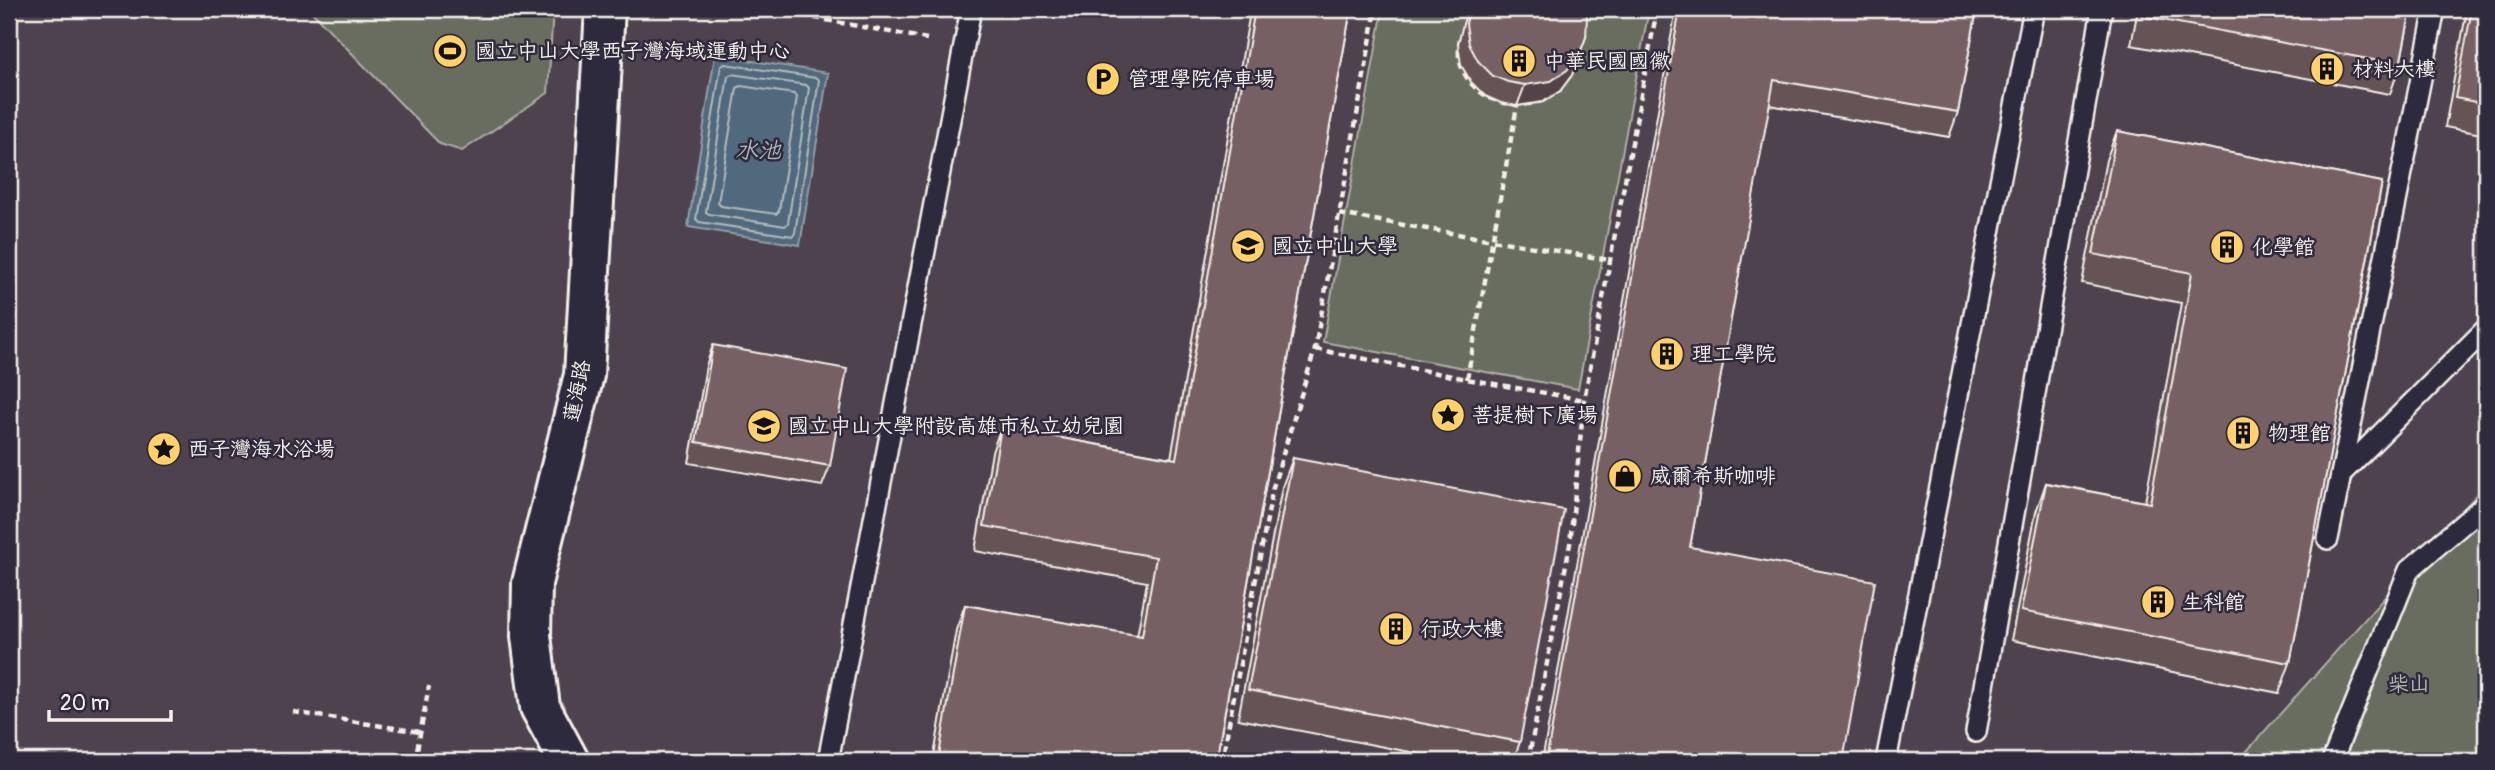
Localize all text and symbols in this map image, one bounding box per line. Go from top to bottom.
sports icon: 國立中山大學西子灣海域運動中心 [431,32,469,70]
place label: 國立中山大學西子灣海域運動中心 [475,38,790,65]
building icon: 中華民國國徽 [1500,42,1538,80]
place label: 中華民國國徽 [1544,48,1670,75]
building icon: 材料大樓 [2308,50,2346,88]
place label: 材料大樓 [2352,56,2436,83]
parking icon: 管理學院停車場 [1084,60,1122,98]
place label: 管理學院停車場 [1128,66,1275,93]
water label: 水池 [735,136,782,165]
school or university icon: 國立中山大學 [1229,227,1267,265]
building icon: 化學館 [2208,228,2246,266]
place label: 國立中山大學 [1272,233,1398,260]
place label: 化學館 [2252,234,2315,261]
building icon: 理工學院 [1648,335,1686,373]
place label: 理工學院 [1692,341,1776,368]
street label: 蓮海路 [558,358,597,425]
place icon: 菩提樹下廣場 [1429,396,1467,434]
place label: 菩提樹下廣場 [1472,402,1598,429]
school or university icon: 國立中山大學附設高雄市私立幼兒園 [745,407,783,445]
place label: 國立中山大學附設高雄市私立幼兒園 [788,413,1124,440]
building icon: 物理館 [2224,414,2262,452]
place label: 物理館 [2268,420,2331,447]
place icon: 西子灣海水浴場 [145,430,183,468]
place label: 西子灣海水浴場 [188,436,335,463]
shop icon: 威爾希斯咖啡 [1606,457,1644,495]
place label: 威爾希斯咖啡 [1650,463,1776,490]
building icon: 生科館 [2139,583,2177,621]
place label: 生科館 [2182,589,2245,616]
building icon: 行政大樓 [1377,610,1415,648]
place label: 行政大樓 [1420,616,1504,643]
park label: 柴山 [2388,671,2430,698]
scale bar [49,679,172,723]
text: 20 m [60,690,109,717]

